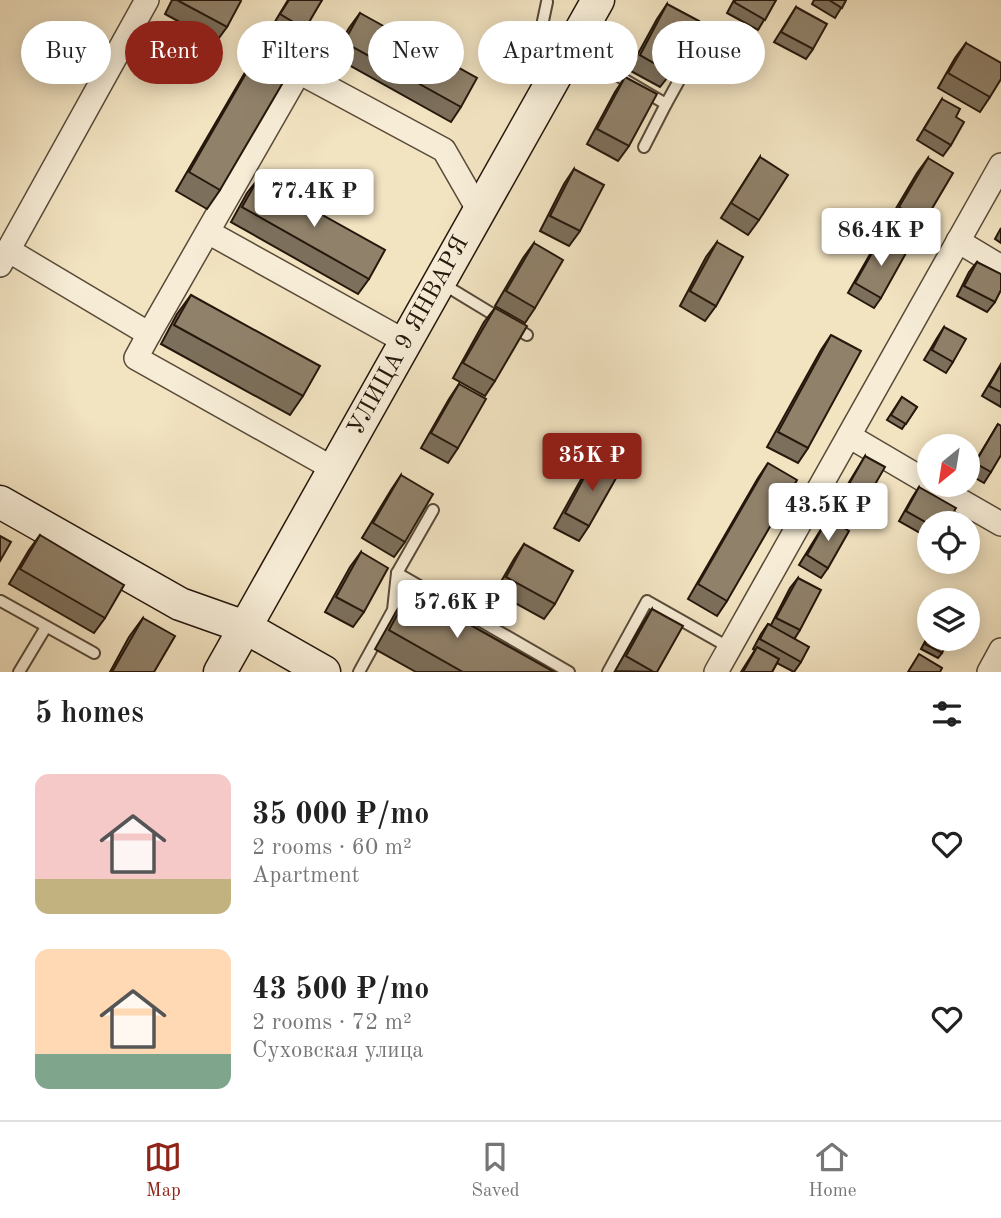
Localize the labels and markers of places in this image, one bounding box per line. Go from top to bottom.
pin: 77.4K ₽ [249,170,379,229]
pin: 86.4K ₽ [816,208,946,268]
pin: 35K ₽ [543,434,641,493]
pin: 43.5K ₽ [763,484,893,543]
pin: 57.6K ₽ [392,580,522,640]

